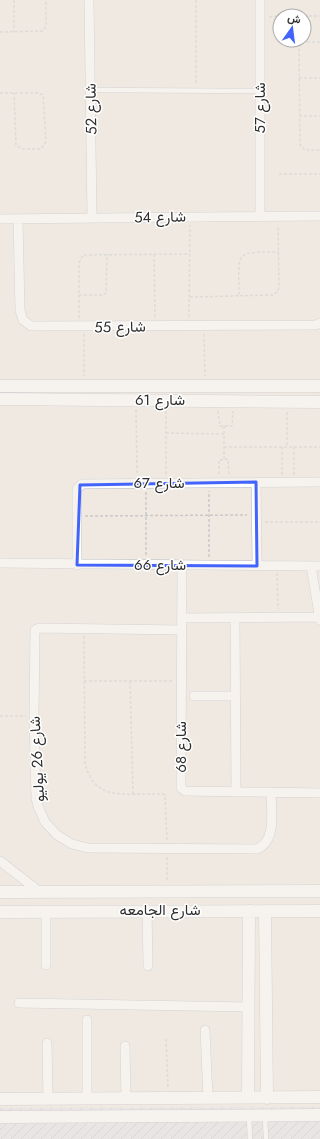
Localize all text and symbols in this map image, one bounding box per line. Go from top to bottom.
north arrow [272,8,312,48]
text: ش [286,9,303,28]
street label: شارع 57 [249,82,271,134]
street label: شارع 52 [80,83,102,135]
street label: شارع 54 [134,206,186,228]
street label: شارع 55 [94,316,146,338]
street label: شارع 61 [135,389,185,411]
street label: شارع 67 [133,472,185,494]
street label: شارع 66 [134,554,186,576]
street label: شارع 26 يوليو [24,715,50,802]
street label: شارع 68 [170,721,192,773]
street label: شارع الجامعه [120,899,201,921]

